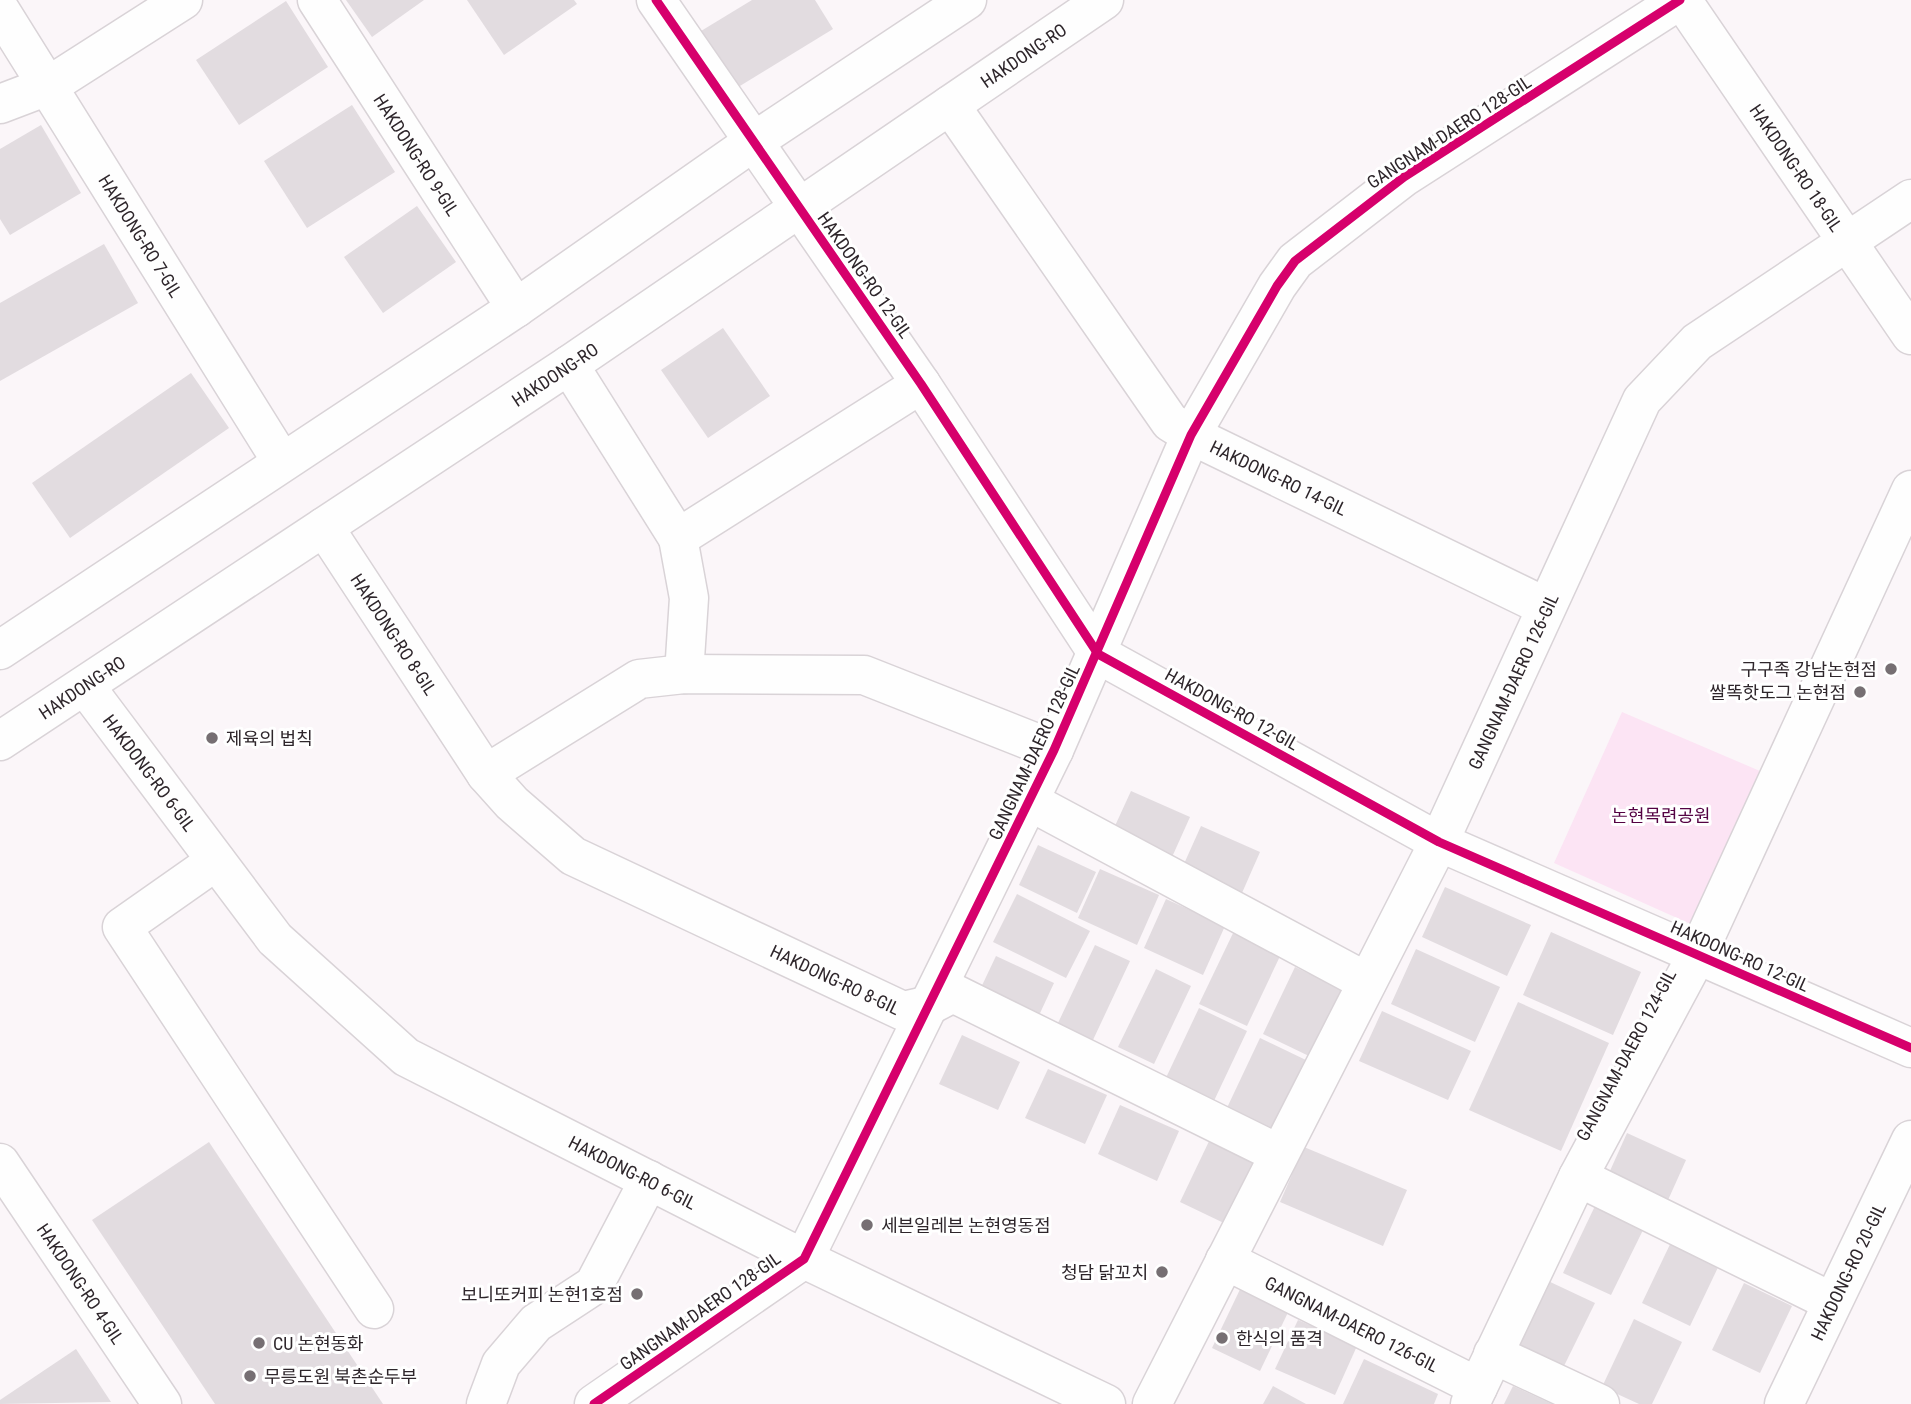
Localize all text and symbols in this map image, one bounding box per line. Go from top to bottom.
street label: HAKDONG-RO [976,18,1070,92]
street label: GANGNAM-DAERO 128-GIL [1363,71,1535,193]
street label: HAKDONG-RO 9-GIL [370,90,464,220]
street label: HAKDONG-RO 18-GIL [1746,100,1848,236]
street label: HAKDONG-RO 7-GIL [95,171,187,301]
street label: HAKDONG-RO 12-GIL [814,208,917,343]
street label: HAKDONG-RO [508,338,602,411]
street label: HAKDONG-RO 14-GIL [1207,435,1351,520]
street label: HAKDONG-RO 8-GIL [347,570,442,699]
street label: GANGNAM-DAERO 126-GIL [1463,589,1563,773]
street label: HAKDONG-RO [35,651,129,723]
place label: 구구족 강남논현점 [1740,659,1877,680]
street label: GANGNAM-DAERO 128-GIL [984,660,1084,843]
marker: 구구족 강남논현점 [1883,661,1899,677]
street label: HAKDONG-RO 12-GIL [1162,664,1303,755]
place label: 쌀똑핫도그 논현점 [1709,682,1846,703]
marker: 쌀똑핫도그 논현점 [1852,684,1868,700]
street label: HAKDONG-RO 6-GIL [99,710,201,835]
place label: 제육의 법칙 [226,728,313,749]
marker: 제육의 법칙 [204,730,220,746]
park label: 논현목련공원 [1611,805,1711,826]
street label: HAKDONG-RO 12-GIL [1668,916,1813,996]
street label: HAKDONG-RO 8-GIL [767,940,904,1019]
street label: GANGNAM-DAERO 124-GIL [1572,965,1680,1144]
street label: HAKDONG-RO 6-GIL [565,1131,701,1213]
street label: HAKDONG-RO 20-GIL [1806,1199,1890,1343]
place label: 세븐일레븐 논현영동점 [881,1215,1051,1236]
marker: 세븐일레븐 논현영동점 [859,1217,875,1233]
street label: HAKDONG-RO 4-GIL [33,1219,129,1348]
street label: GANGNAM-DAERO 128-GIL [616,1247,785,1374]
place label: 청담 닭꼬치 [1061,1262,1148,1283]
marker: 청담 닭꼬치 [1154,1264,1170,1280]
street label: GANGNAM-DAERO 126-GIL [1262,1271,1443,1376]
place label: 보니또커피 논현1호점 [461,1284,623,1305]
marker: 보니또커피 논현1호점 [629,1286,645,1302]
place label: 한식의 품격 [1236,1328,1323,1349]
marker: 한식의 품격 [1214,1330,1230,1346]
place label: CU 논현동화 [273,1333,364,1354]
marker: CU 논현동화 [251,1335,267,1351]
place label: 무릉도원 북촌순두부 [264,1366,417,1387]
marker: 무릉도원 북촌순두부 [242,1368,258,1384]

